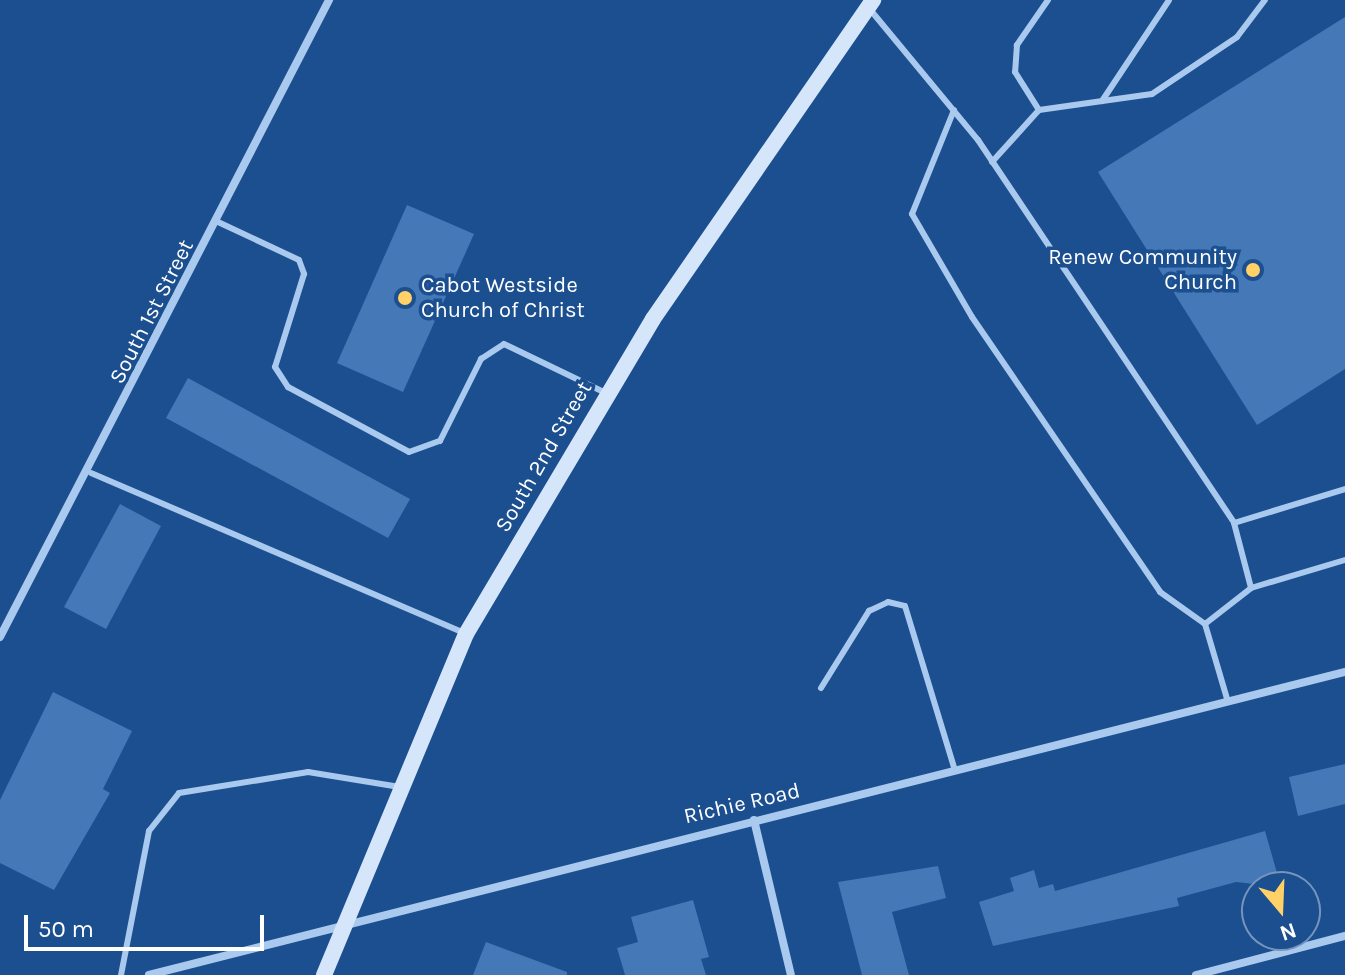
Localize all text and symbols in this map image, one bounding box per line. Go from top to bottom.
street label: South 1st Street [104,236,200,388]
place label: Renew Community Church [1048,244,1237,296]
marker: Renew Community Church [1244,261,1262,279]
place label: Cabot Westside Church of Christ [421,272,585,324]
marker: Cabot Westside Church of Christ [396,289,414,307]
street label: South 2nd Street [490,377,598,537]
street label: Richie Road [681,778,803,830]
north arrow [1241,871,1321,951]
scale bar [28,899,268,949]
text: 50 m [38,915,94,943]
text: N [1276,917,1300,947]

